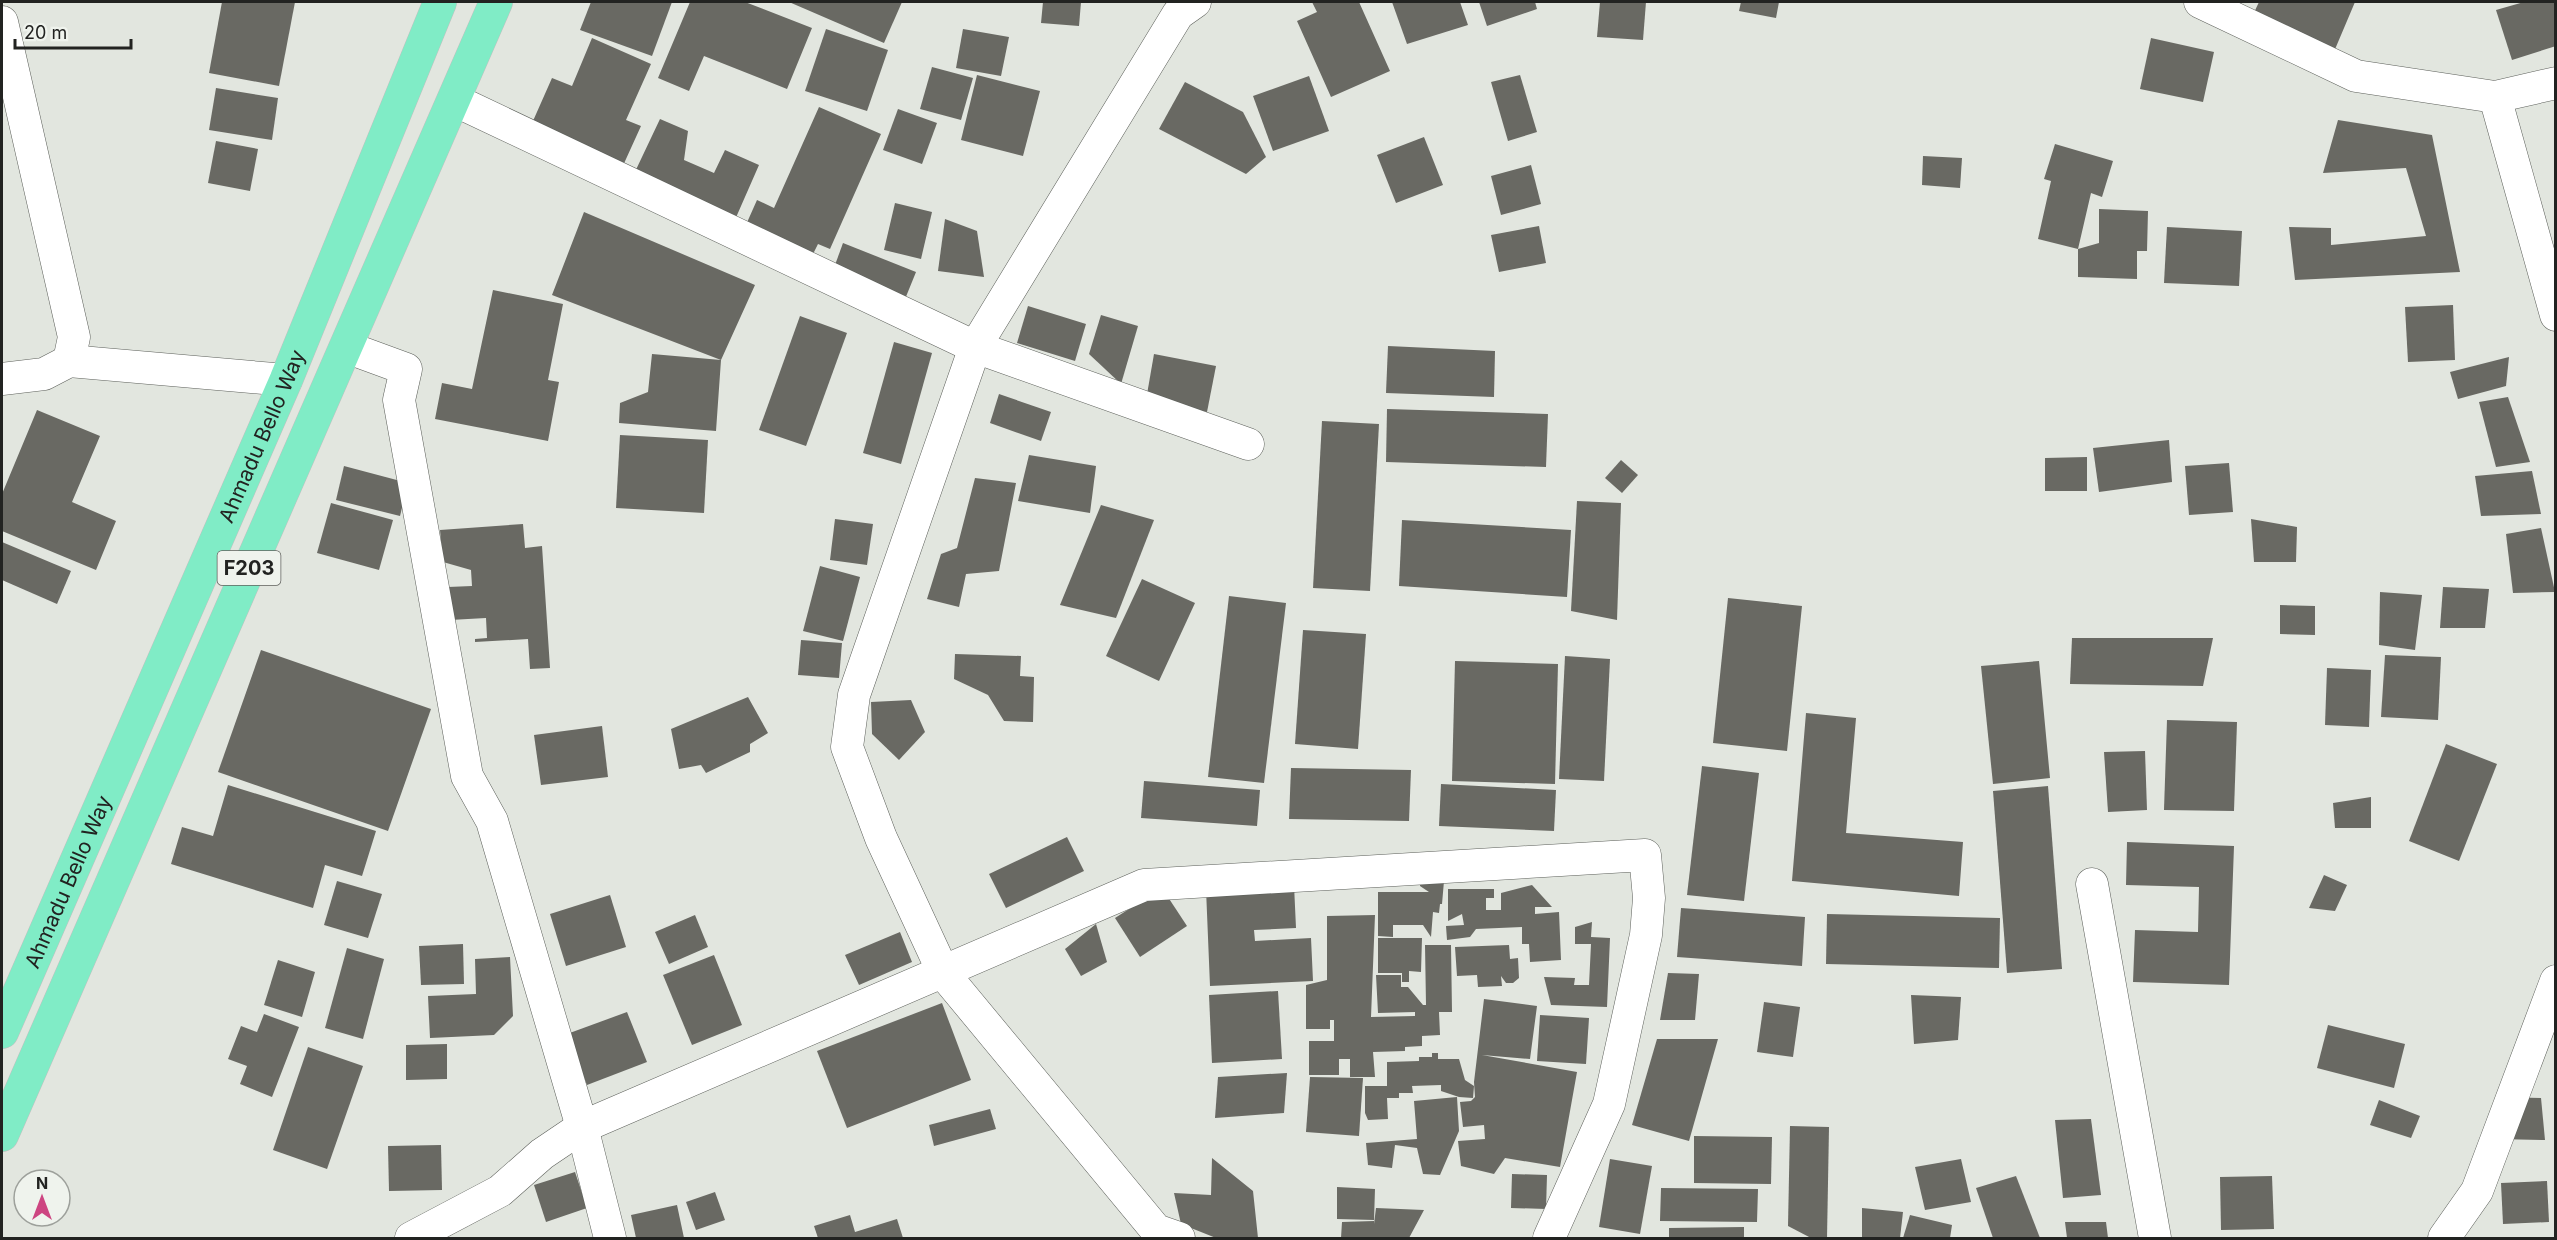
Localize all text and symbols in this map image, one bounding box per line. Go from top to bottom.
scale bar [15,12,130,50]
text: 20 m [24,22,67,43]
street label: Ahmadu Bello Way [213,346,310,526]
road number: F203 [218,551,280,585]
street label: Ahmadu Bello Way [19,791,116,972]
north arrow [12,1168,72,1228]
text: N [36,1173,48,1193]

